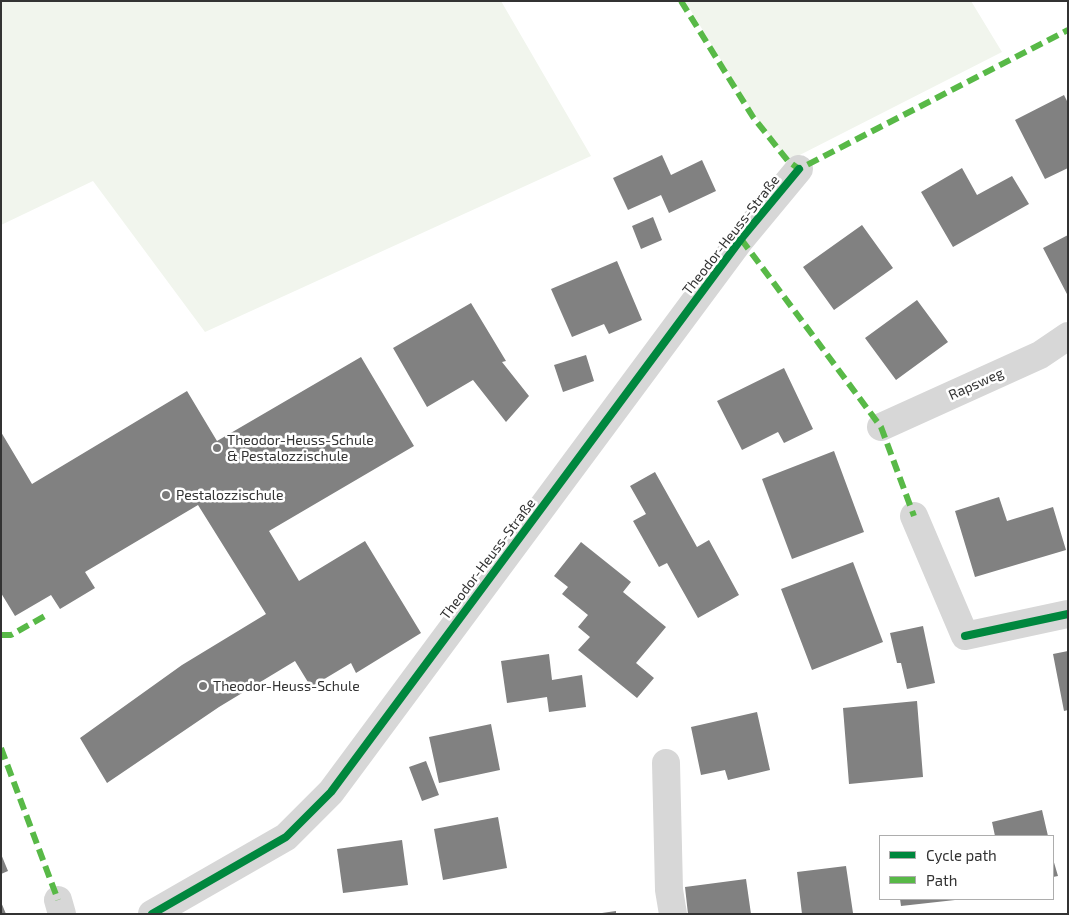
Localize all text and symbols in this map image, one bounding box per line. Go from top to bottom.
street label: Theodor-Heuss-Straße [679,172,783,298]
street label: Rapsweg [946,364,1006,404]
place label: Theodor-Heuss-Schule & Pestalozzischule [227,432,374,464]
marker: Theodor-Heuss-Schule & Pestalozzischule [211,442,223,454]
place label: Pestalozzischule [176,487,283,503]
marker: Pestalozzischule [160,489,172,501]
street label: Theodor-Heuss-Straße [437,495,539,623]
place label: Theodor-Heuss-Schule [213,678,360,694]
marker: Theodor-Heuss-Schule [197,680,209,692]
legend [879,835,1054,900]
text: Cycle path [926,846,997,864]
text: Path [926,871,957,889]

